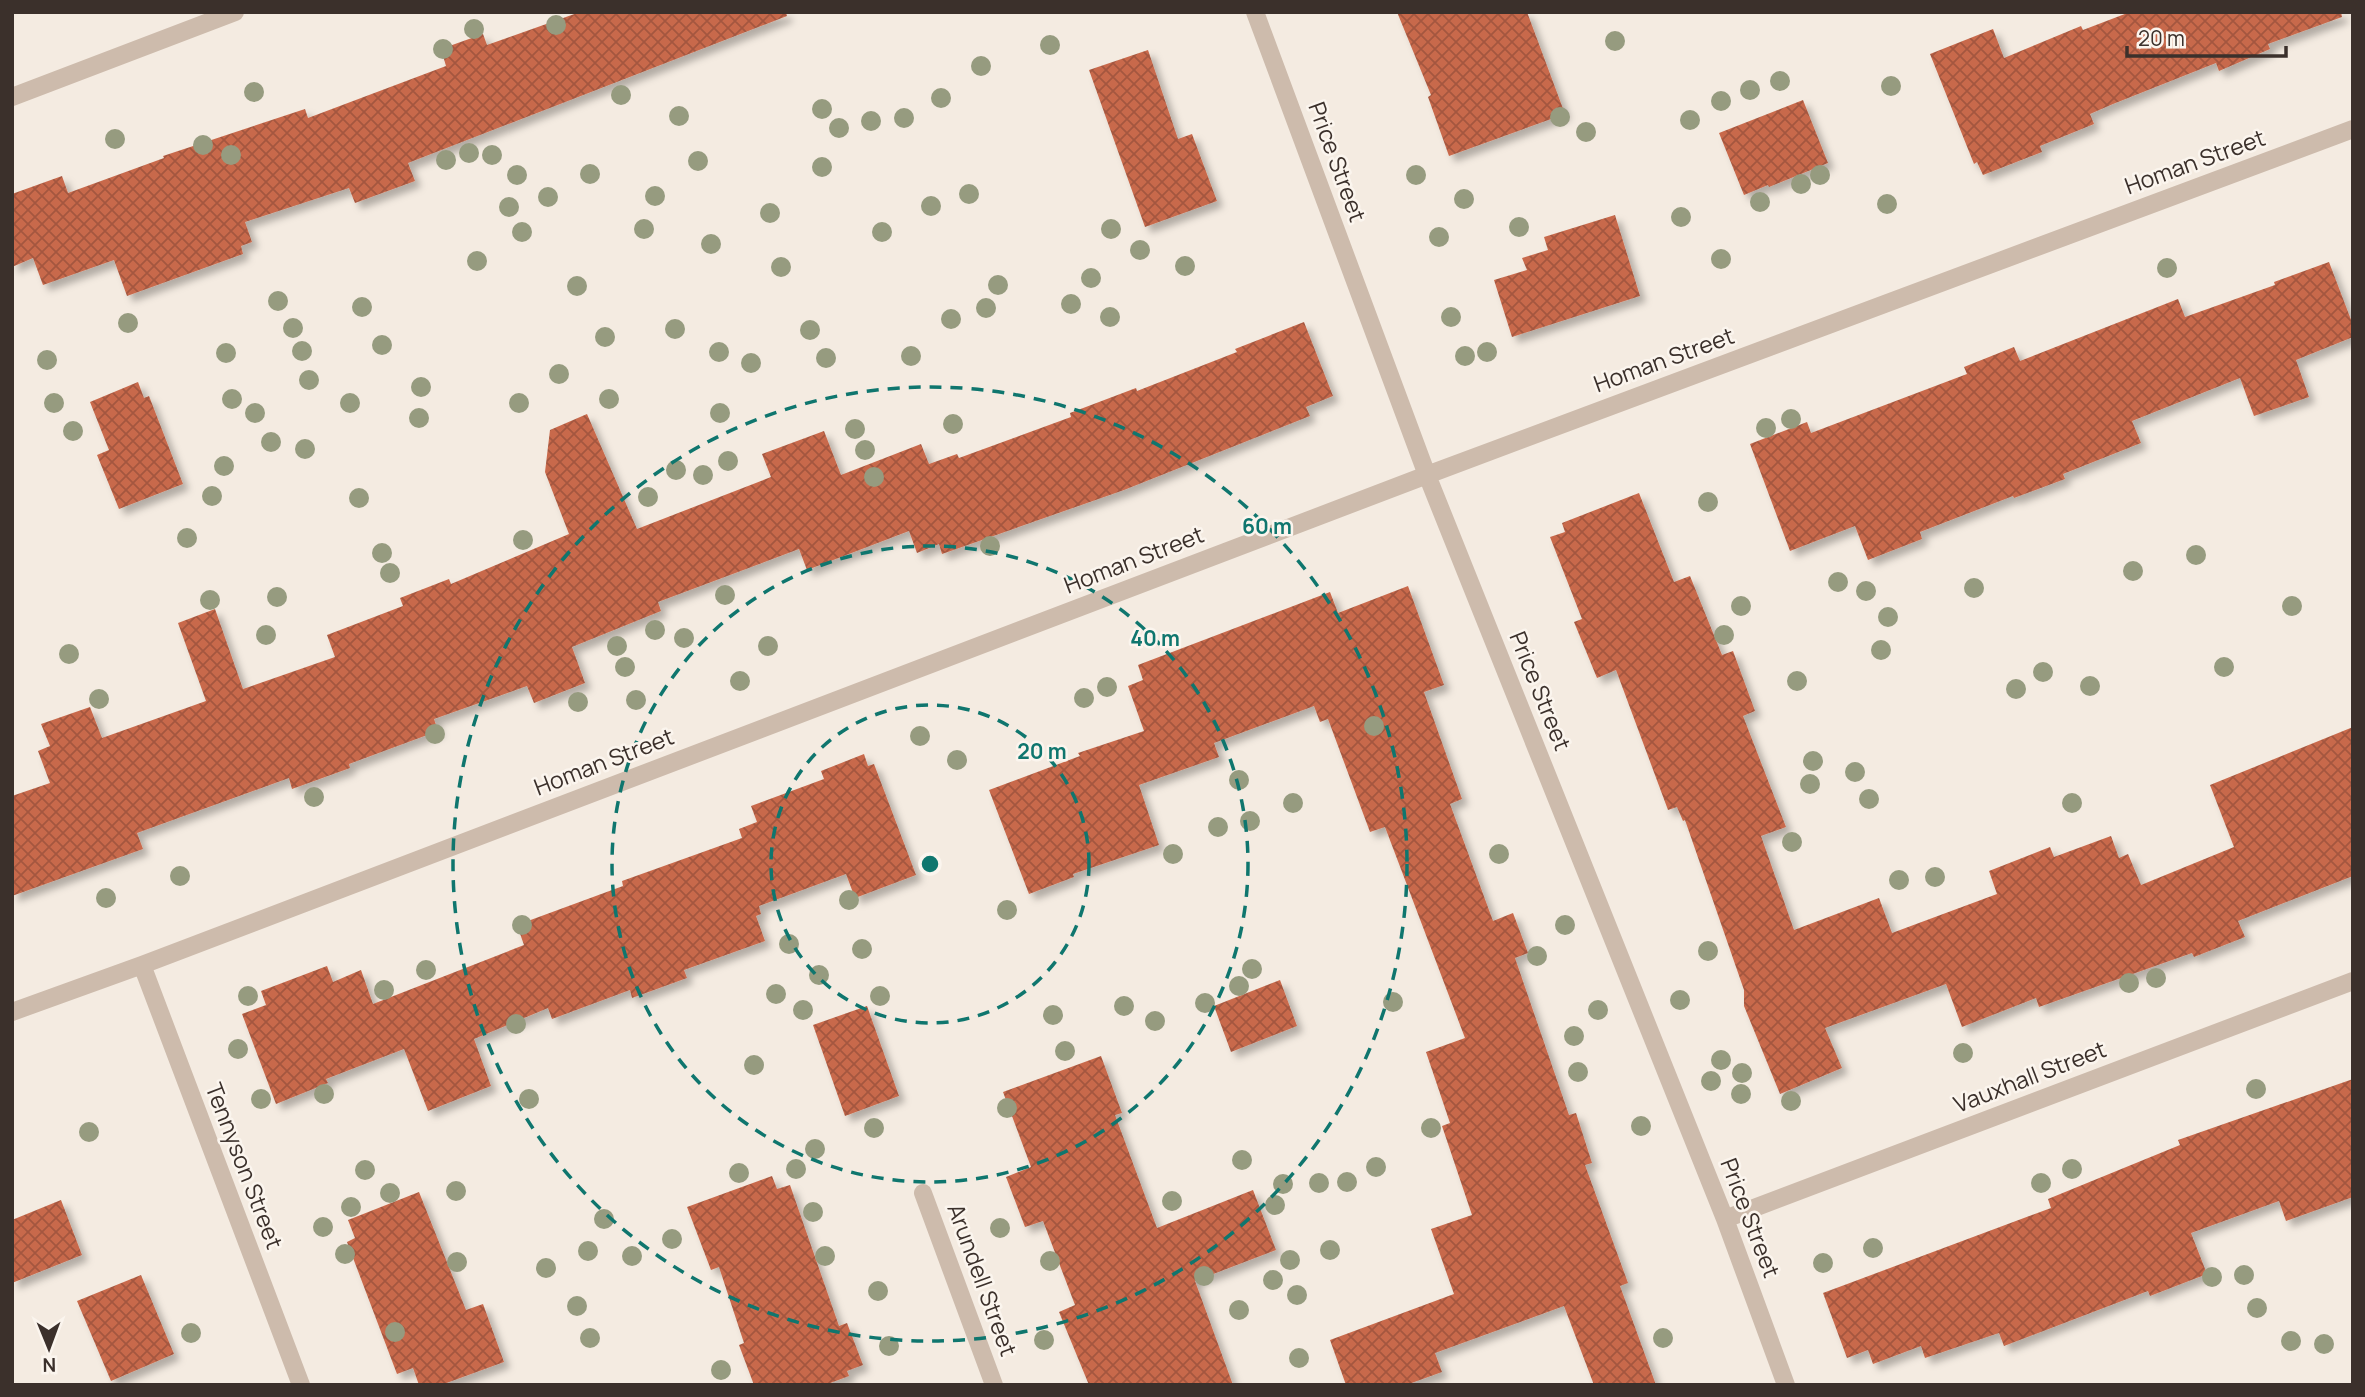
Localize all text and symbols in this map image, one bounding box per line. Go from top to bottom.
scale bar [2127,14,2286,58]
text: 20 m [2138,24,2185,52]
street label: Price Street [1301,97,1374,226]
street label: Homan Street [2120,121,2269,201]
street label: Homan Street [1589,319,1738,399]
text: 60 m [1242,512,1292,540]
street label: Homan Street [1059,518,1208,600]
text: 40 m [1130,624,1180,652]
street label: Price Street [1503,626,1579,755]
street label: Homan Street [529,720,678,802]
text: 20 m [1017,737,1067,765]
centre of rings [918,852,942,876]
street label: Vauxhall Street [1949,1032,2110,1120]
street label: Tennyson Street [199,1078,291,1253]
street label: Price Street [1714,1153,1788,1282]
street label: Arundell Street [941,1199,1025,1360]
north arrow [14,1313,84,1383]
text: N [42,1352,56,1378]

